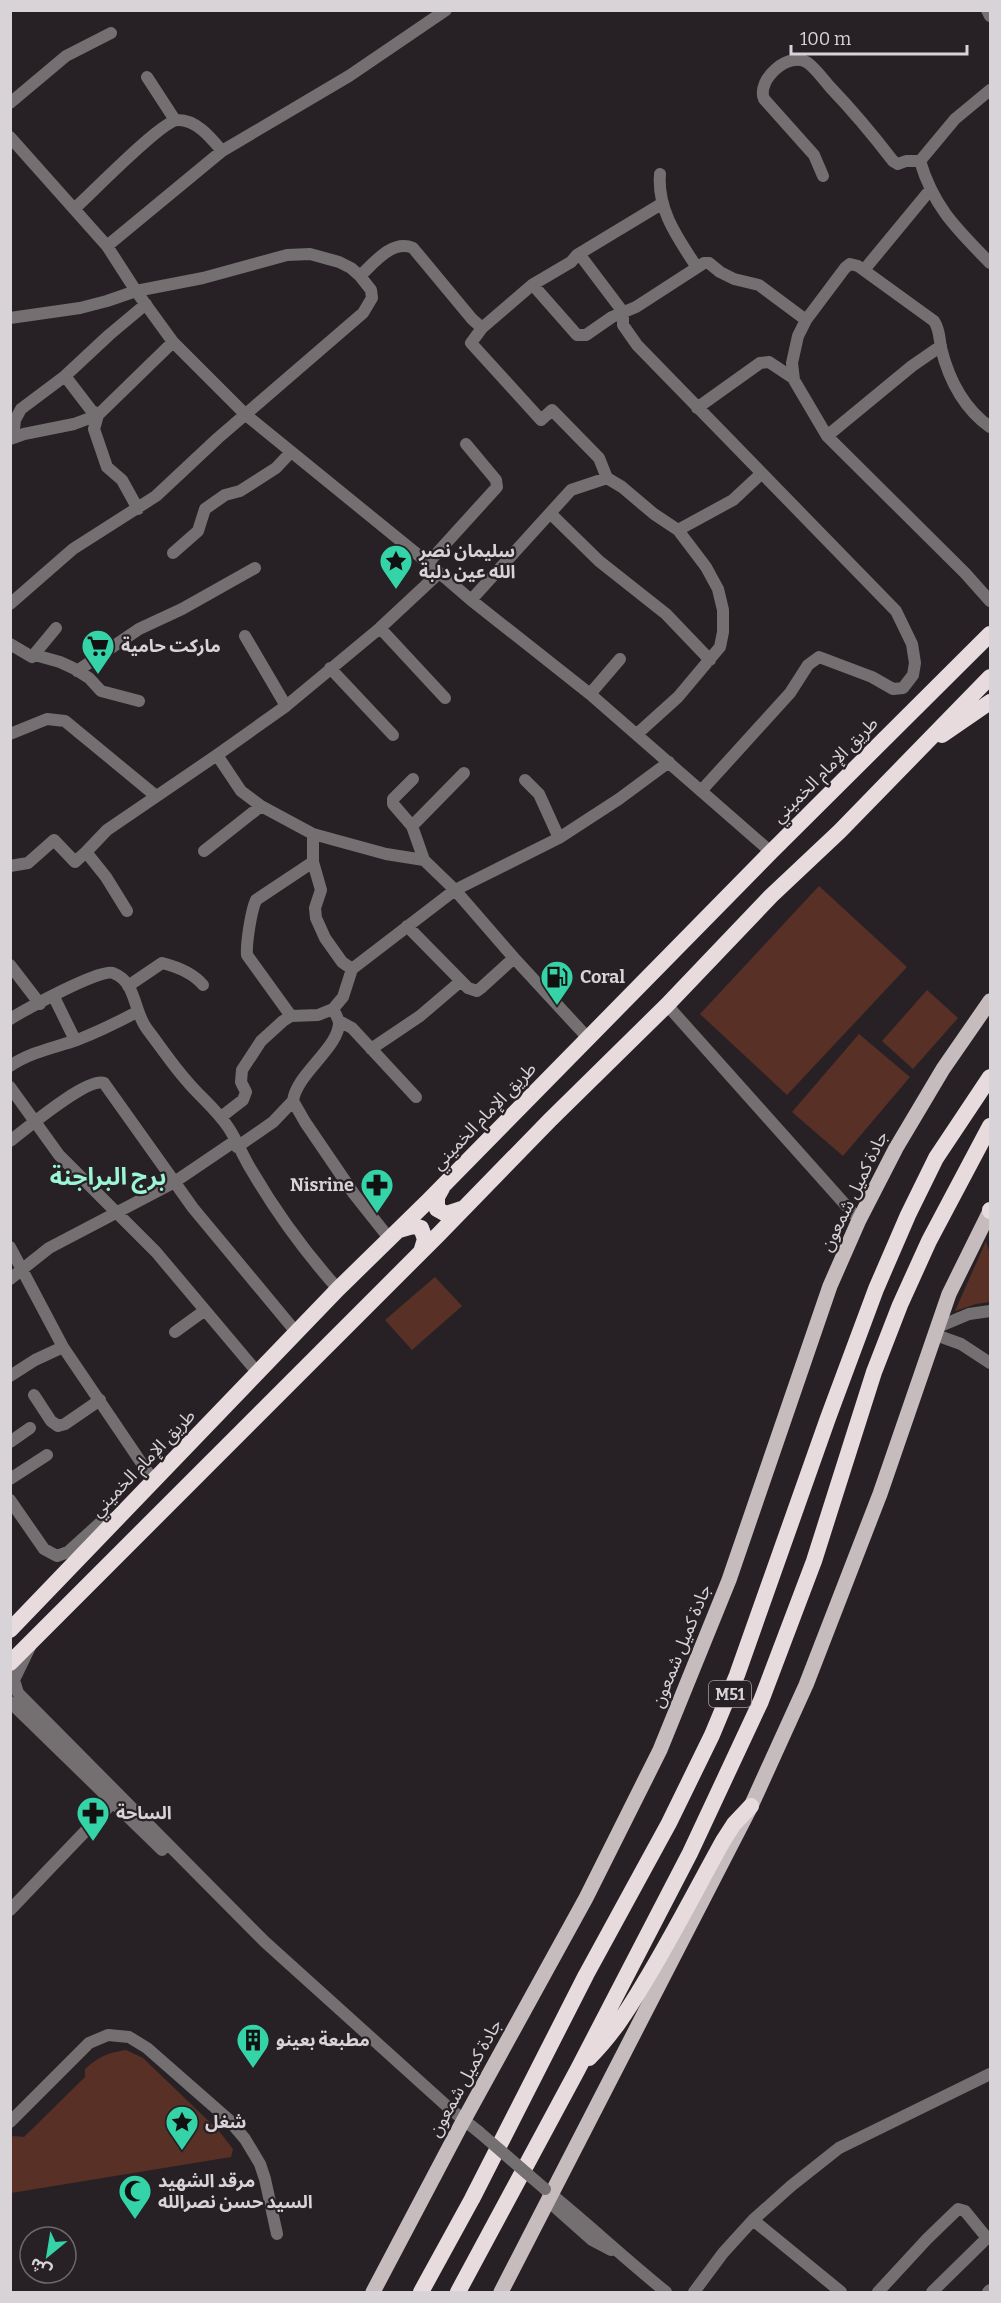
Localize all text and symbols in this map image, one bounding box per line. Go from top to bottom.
scale bar [791,18,966,56]
text: 100 m [800,28,851,50]
place label: سليمان نصر الله عين دلبة [418,540,515,583]
place icon: سليمان نصر الله عين دلبة [378,543,414,590]
supermarket icon: ماركت حامية [80,628,116,675]
place label: ماركت حامية [121,635,221,657]
street label: طريق الإمام الخميني [767,712,885,830]
fuel station icon: Coral [539,959,575,1006]
place label: Coral [580,966,625,988]
street label: طريق الإمام الخميني [427,1058,543,1176]
street label: جادة كميل شمعون [815,1127,893,1255]
district label: برج البراجنة [50,1163,166,1194]
pharmacy icon: Nisrine [359,1167,395,1214]
place label: Nisrine [290,1174,354,1196]
street label: طريق الإمام الخميني [86,1405,202,1523]
street label: جادة كميل شمعون [646,1581,716,1711]
road number: M51 [709,1681,751,1707]
pharmacy icon: الساحة [75,1795,111,1842]
place label: الساحة [116,1802,172,1824]
street label: جادة كميل شمعون [424,2015,506,2141]
building icon: مطبعة بعينو [235,2022,271,2069]
place label: مطبعة بعينو [276,2029,370,2051]
place icon: شغل [164,2104,200,2151]
place label: شغل [205,2111,246,2133]
place label: مرقد الشهيد السيد حسن نصرالله [158,2170,313,2213]
mosque icon: مرقد الشهيد السيد حسن نصرالله [117,2173,153,2220]
north arrow [18,2225,78,2285]
text: ش [26,2254,55,2281]

